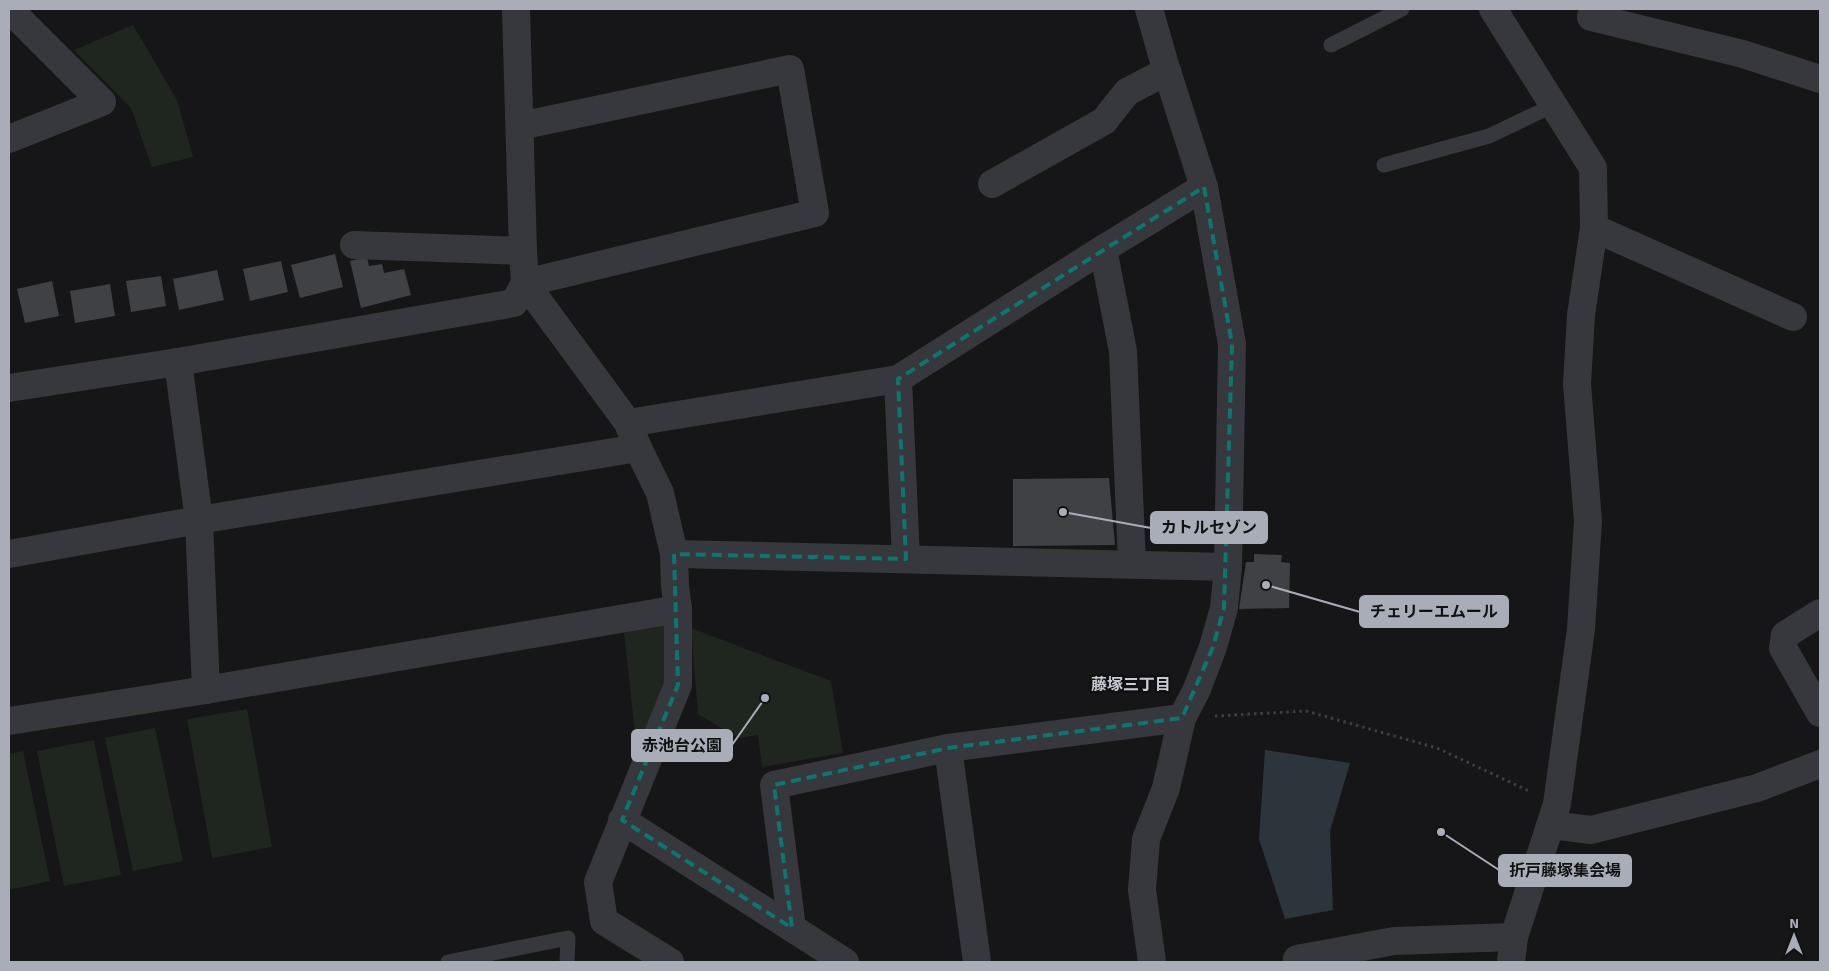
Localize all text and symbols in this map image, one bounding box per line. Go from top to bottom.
callout: カトルセゾン [1151,512,1267,543]
text: カトルセゾン [1161,518,1257,538]
callout: チェリーエムール [1360,596,1508,627]
text: チェリーエムール [1370,602,1498,622]
district label: 藤塚三丁目 [1091,675,1171,695]
callout: 赤池台公園 [632,730,732,761]
text: 赤池台公園 [642,736,722,756]
callout: 折戸藤塚集会場 [1499,855,1631,886]
text: 折戸藤塚集会場 [1509,861,1621,881]
north arrow [1769,911,1819,961]
text: N [1789,915,1799,932]

